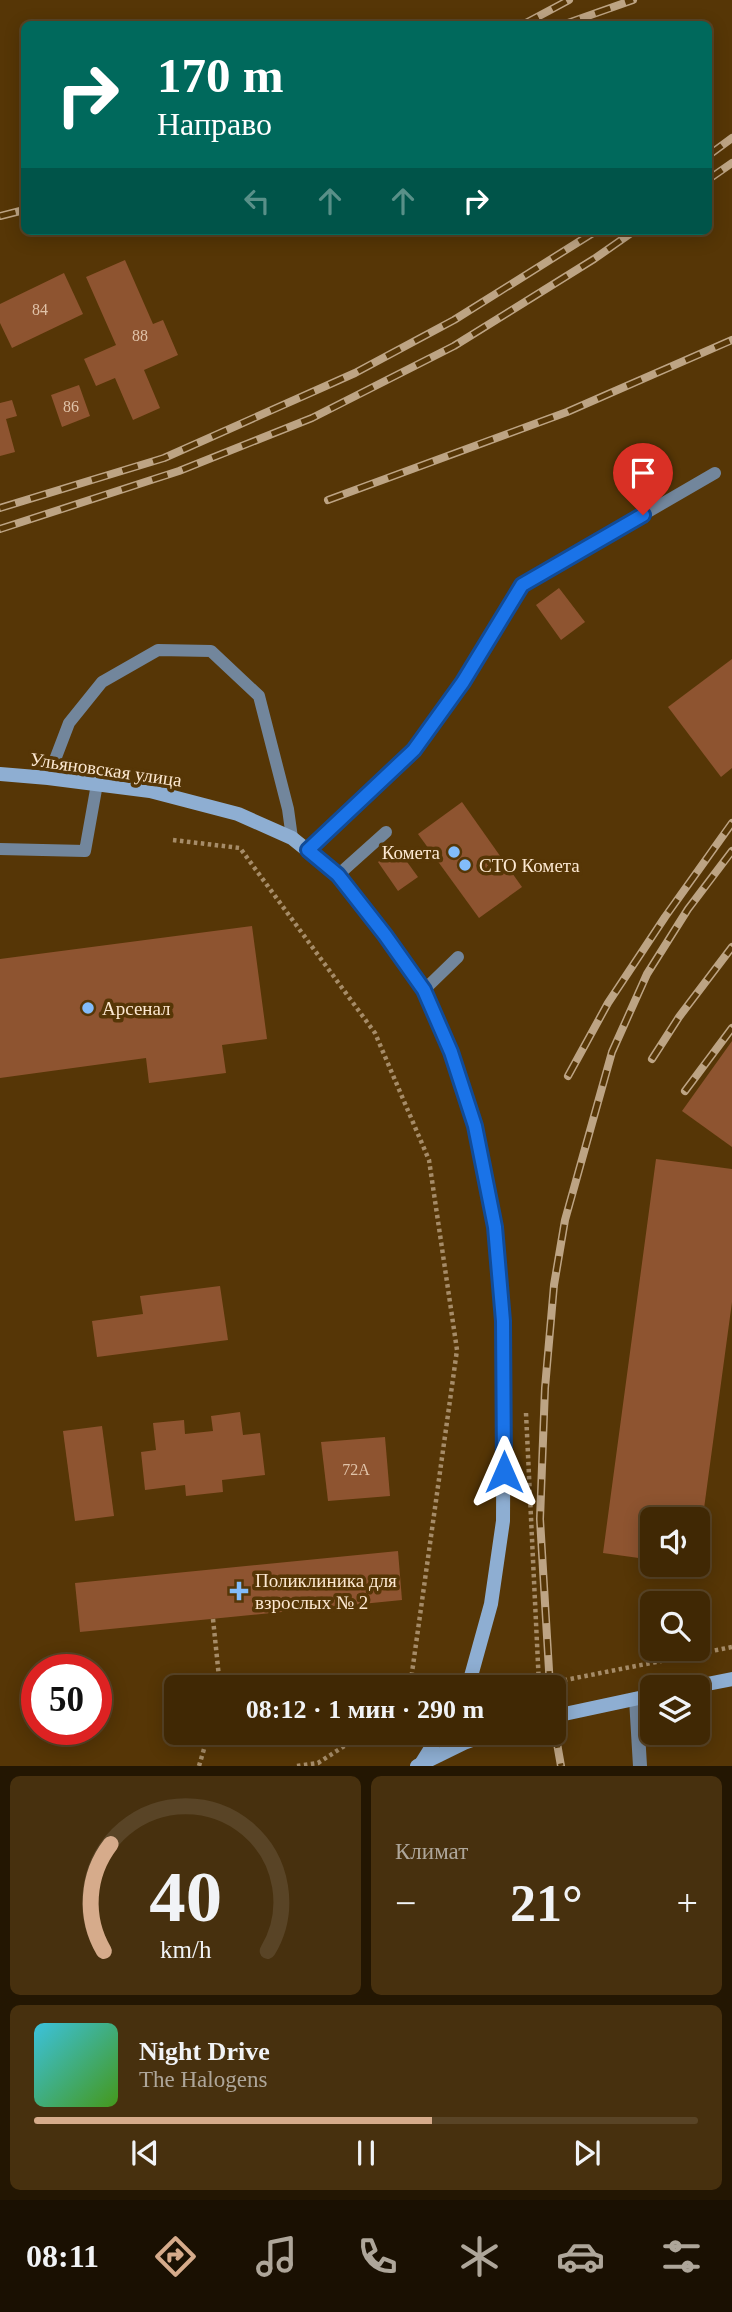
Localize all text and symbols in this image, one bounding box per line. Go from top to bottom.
text: 170 m [157,48,284,103]
icon: right [42,49,133,140]
text: Направо [157,106,272,142]
icon: left [238,182,276,220]
icon: ahead [311,182,349,220]
icon: ahead [384,182,422,220]
icon: right [457,182,495,220]
house number: 84 [32,301,48,318]
house number: 88 [132,327,148,344]
house number: 86 [63,398,79,415]
pin [613,443,673,515]
icon: arrive [624,454,662,492]
street label: Ульяновская улица [29,748,184,791]
place label: Комета [382,842,441,863]
marker: Комета [446,844,462,860]
place label: СТО Комета [479,855,580,876]
marker: СТО Комета [457,857,473,873]
place label: Арсенал [102,998,171,1019]
marker: Арсенал [80,1000,96,1016]
position arrow [467,1435,541,1509]
house number: 72А [342,1461,370,1478]
map controls [640,1507,710,1745]
button: sound [640,1507,710,1577]
place label: Поликлиника для взрослых № 2 [255,1570,397,1613]
marker: Поликлиника для взрослых № 2 [229,1581,249,1601]
button: search [640,1591,710,1661]
speed limit sign: 50 [21,1654,112,1745]
button: layers [640,1675,710,1745]
text: 08:12 · 1 мин · 290 m [246,1695,484,1724]
text: Климат [395,1839,468,1864]
text: 40 [149,1857,222,1938]
text: 21° [510,1875,583,1932]
text: − [395,1882,416,1924]
text: + [677,1882,698,1924]
text: km/h [160,1936,212,1963]
text: Night Drive [139,2037,270,2066]
text: The Halogens [139,2067,267,2092]
icon: previous [126,2134,164,2172]
icon: pause [347,2134,385,2172]
icon: next [568,2134,606,2172]
icon: directions [151,2232,200,2281]
icon: music [252,2232,301,2281]
icon: phone [353,2232,402,2281]
icon: climate [455,2232,504,2281]
icon: car [556,2232,605,2281]
icon: filters [657,2232,706,2281]
text: 08:11 [26,2238,99,2274]

